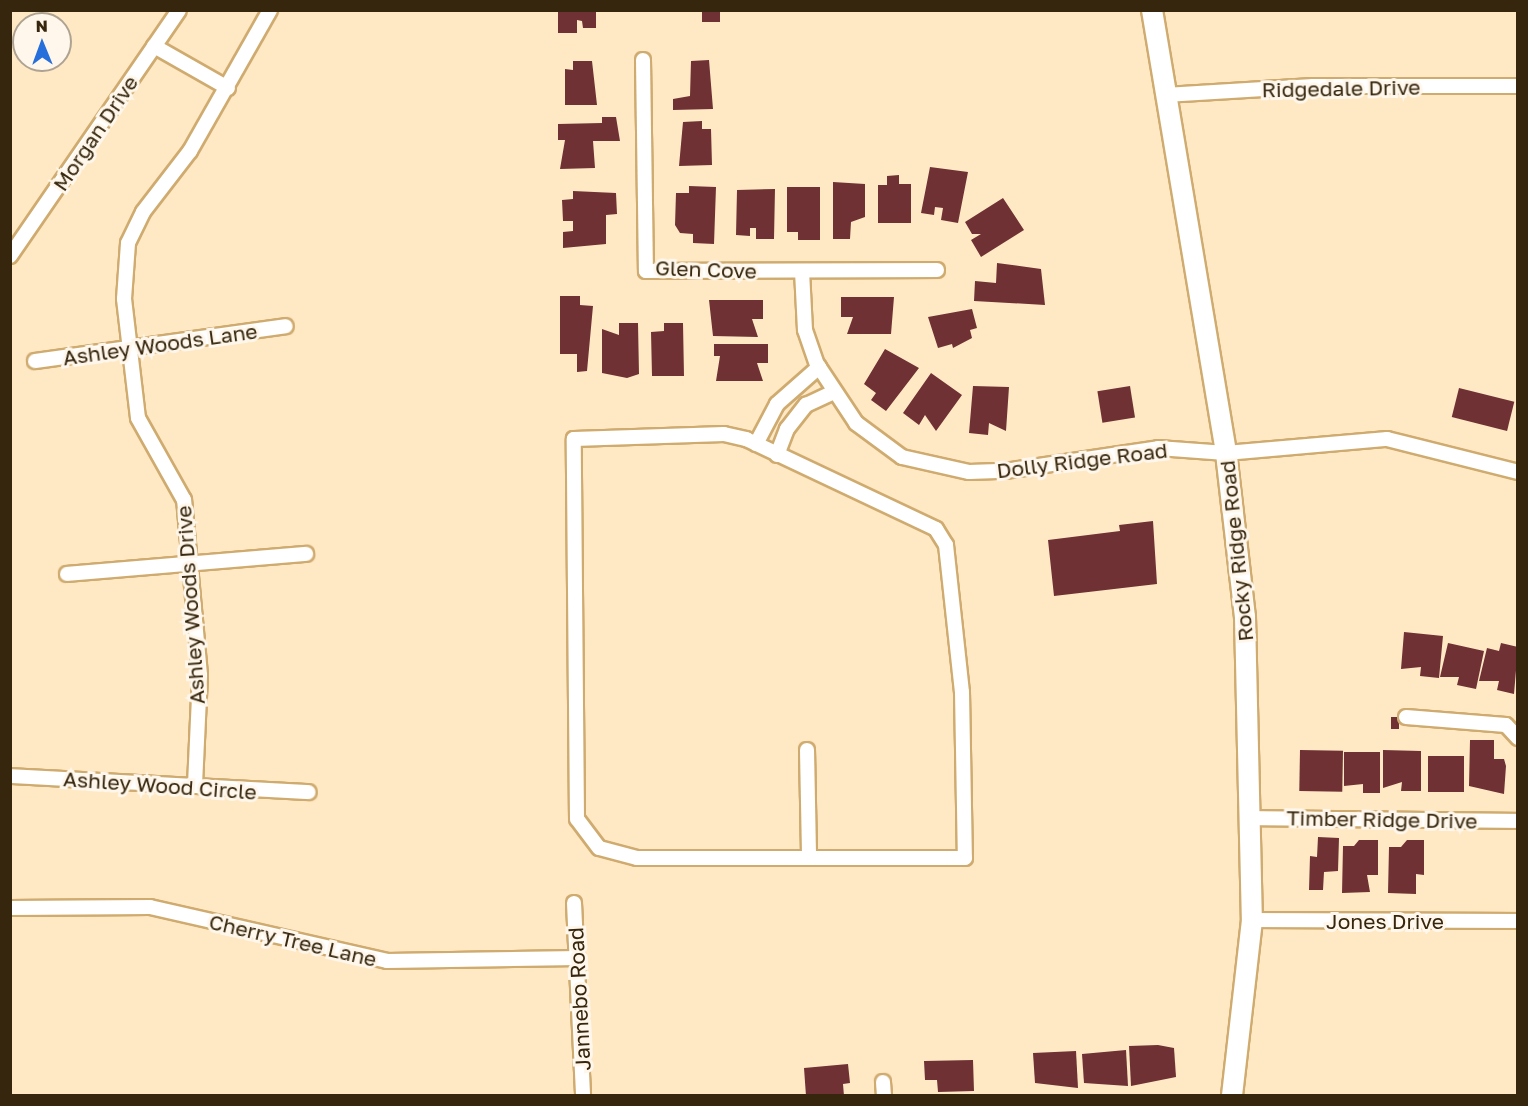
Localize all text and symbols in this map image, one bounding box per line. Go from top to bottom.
north arrow [12,12,72,72]
text: N [35,16,48,36]
street label: Morgan Drive [47,71,143,195]
street label: Ridgedale Drive [1261,74,1421,102]
street label: Glen Cove [655,255,757,283]
street label: Ashley Woods Lane [61,318,259,370]
street label: Dolly Ridge Road [995,437,1169,483]
street label: Rocky Ridge Road [1214,459,1258,643]
street label: Ashley Woods Drive [170,505,210,705]
street label: Ashley Wood Circle [62,766,258,804]
street label: Timber Ridge Drive [1286,805,1478,833]
street label: Cherry Tree Lane [207,908,379,972]
street label: Jones Drive [1326,908,1444,934]
street label: Jannebo Road [563,927,595,1071]

